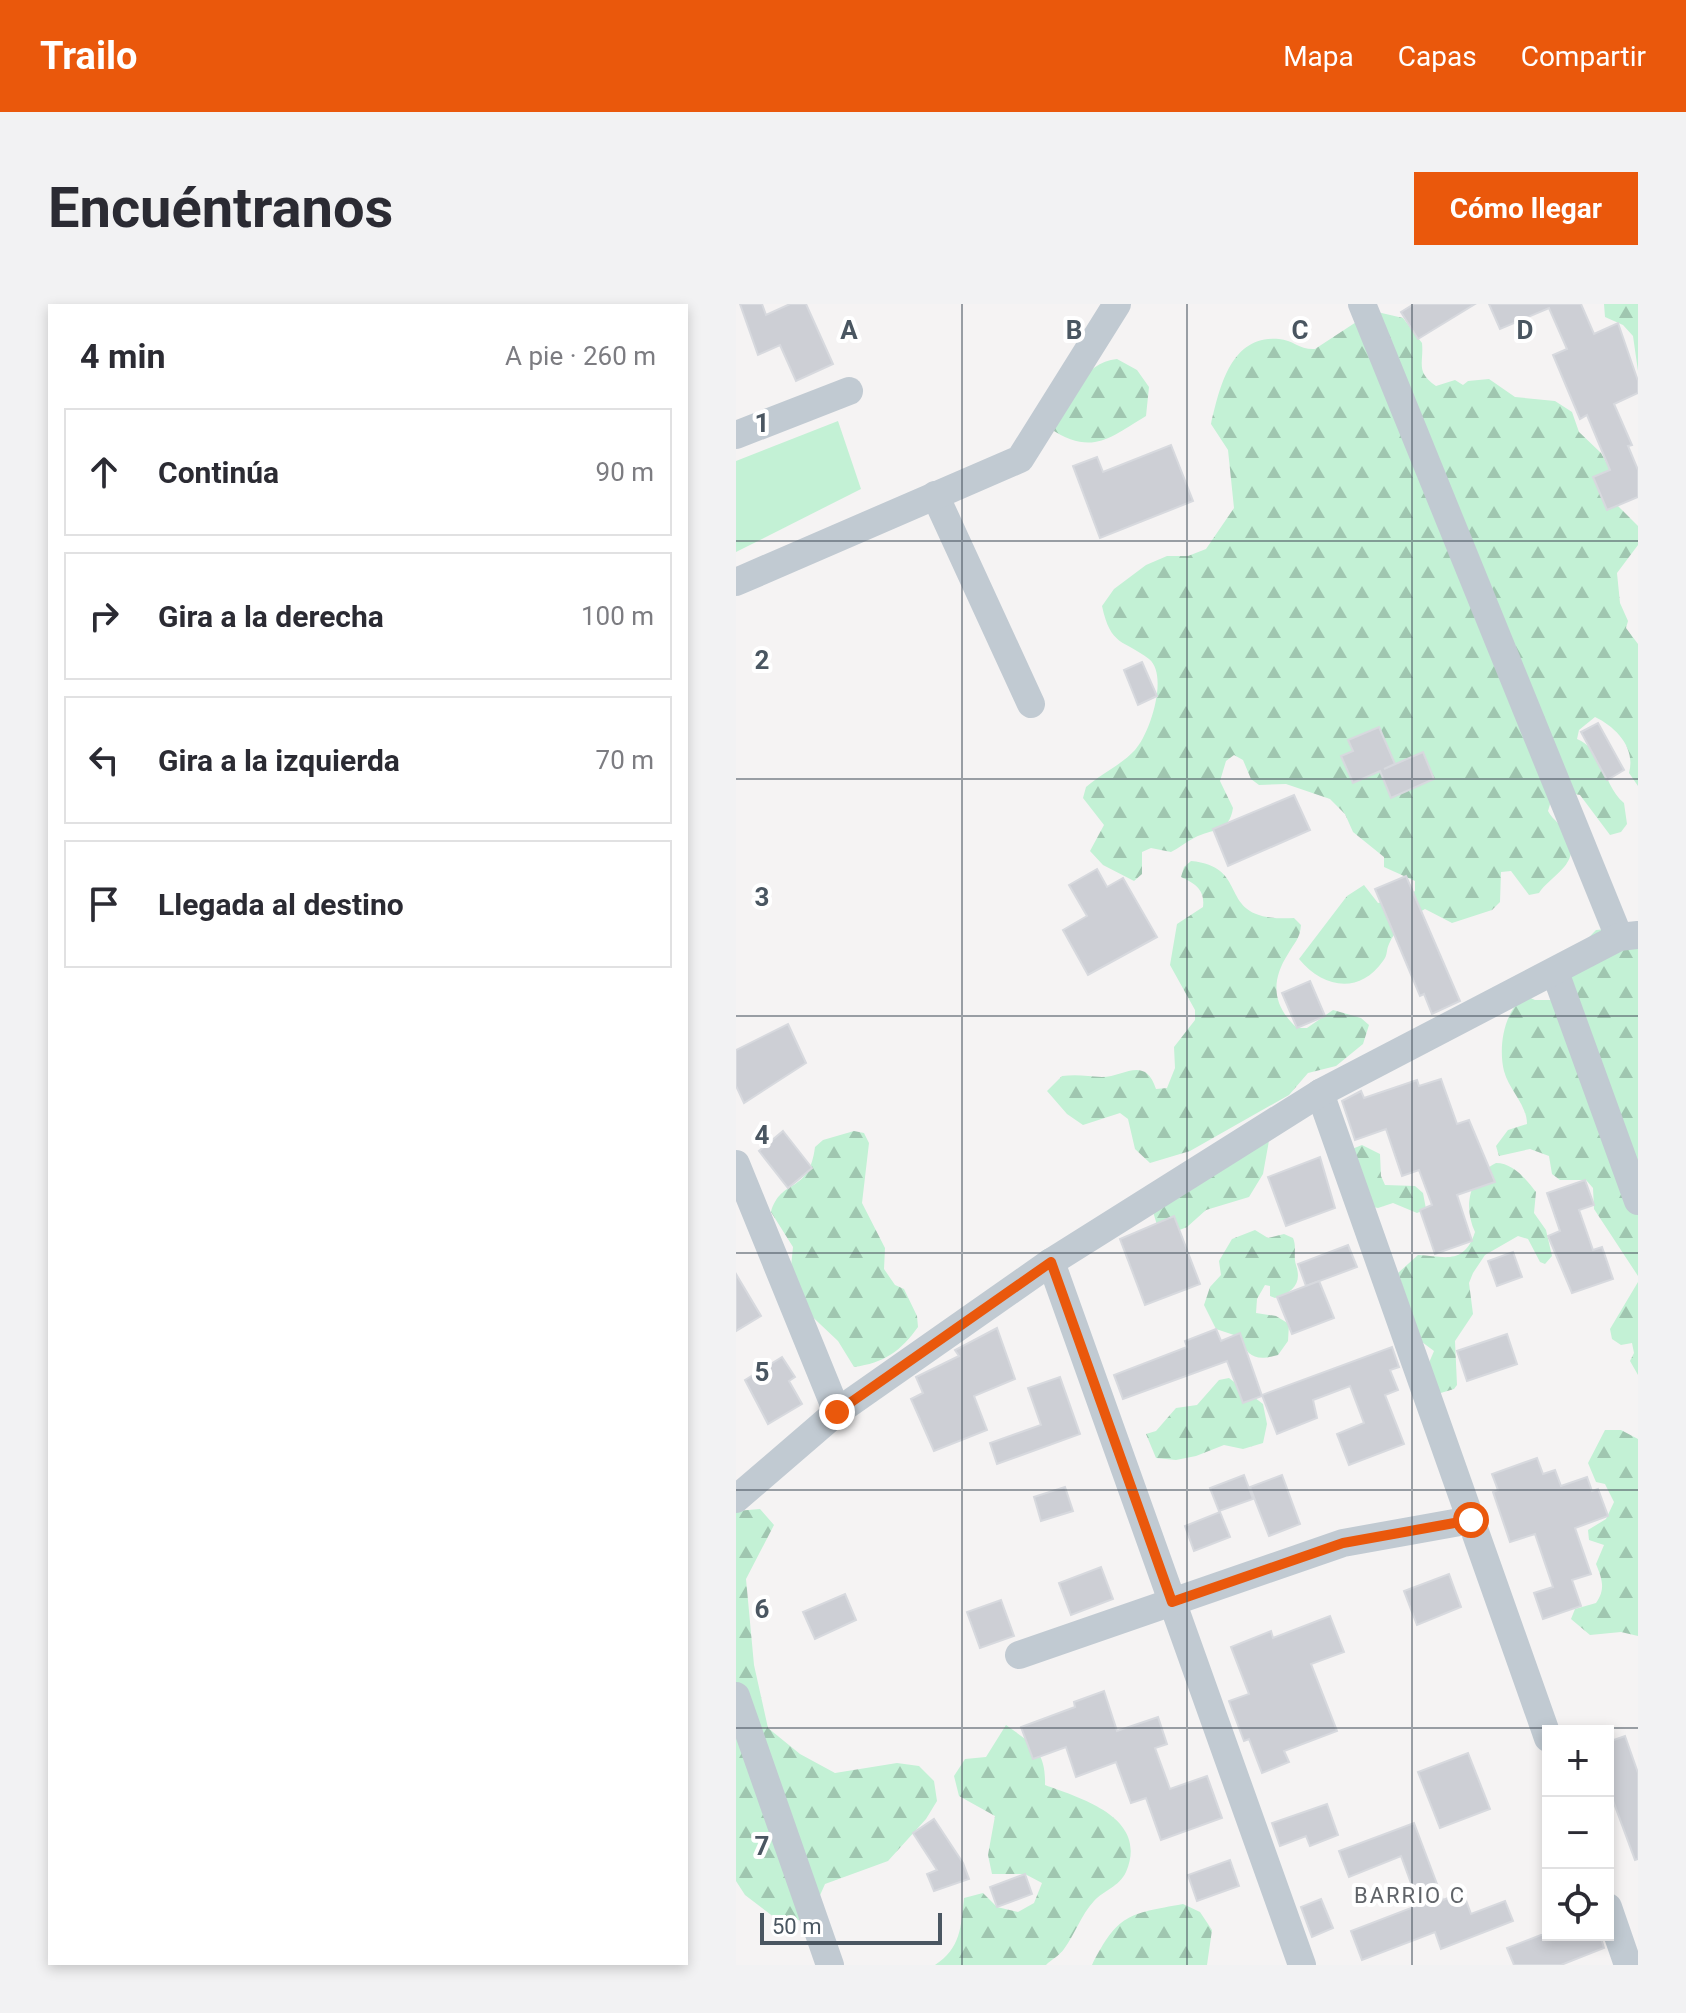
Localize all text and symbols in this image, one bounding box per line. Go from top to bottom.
text: Trailo [40,34,137,78]
text: Mapa [1283,40,1354,73]
text: Capas [1398,40,1477,73]
text: Compartir [1521,40,1646,73]
button: Cómo llegar [1414,172,1638,245]
text: Encuéntranos [48,175,393,241]
text: A [840,315,858,345]
text: B [1066,315,1082,345]
text: C [1291,315,1309,345]
text: D [1517,315,1533,345]
text: 4 min [80,336,165,376]
text: A pie · 260 m [505,341,656,371]
text: 1 [755,408,769,438]
icon: ahead [82,450,126,494]
text: Continúa [158,455,279,490]
text: 90 m [596,457,654,487]
icon: right [82,594,126,638]
text: Gira a la derecha [158,599,384,634]
text: 100 m [581,601,654,631]
text: 2 [755,645,769,675]
icon: left [82,738,126,782]
text: Gira a la izquierda [158,743,400,778]
text: 70 m [596,745,654,775]
icon: arrive [82,882,126,926]
text: 3 [755,882,769,912]
text: Llegada al destino [158,887,404,922]
text: 4 [755,1120,770,1150]
text: 5 [755,1357,769,1387]
route end [819,1394,855,1430]
route start [1453,1502,1489,1538]
text: 6 [755,1594,770,1624]
map controls [1542,1725,1614,1941]
button: + [1542,1725,1614,1797]
button: − [1542,1797,1614,1869]
text: 7 [755,1831,769,1861]
button: locate [1542,1869,1614,1941]
district label: BARRIO C [1354,1883,1466,1908]
scale bar [760,1909,942,1945]
text: 50 m [772,1914,821,1939]

